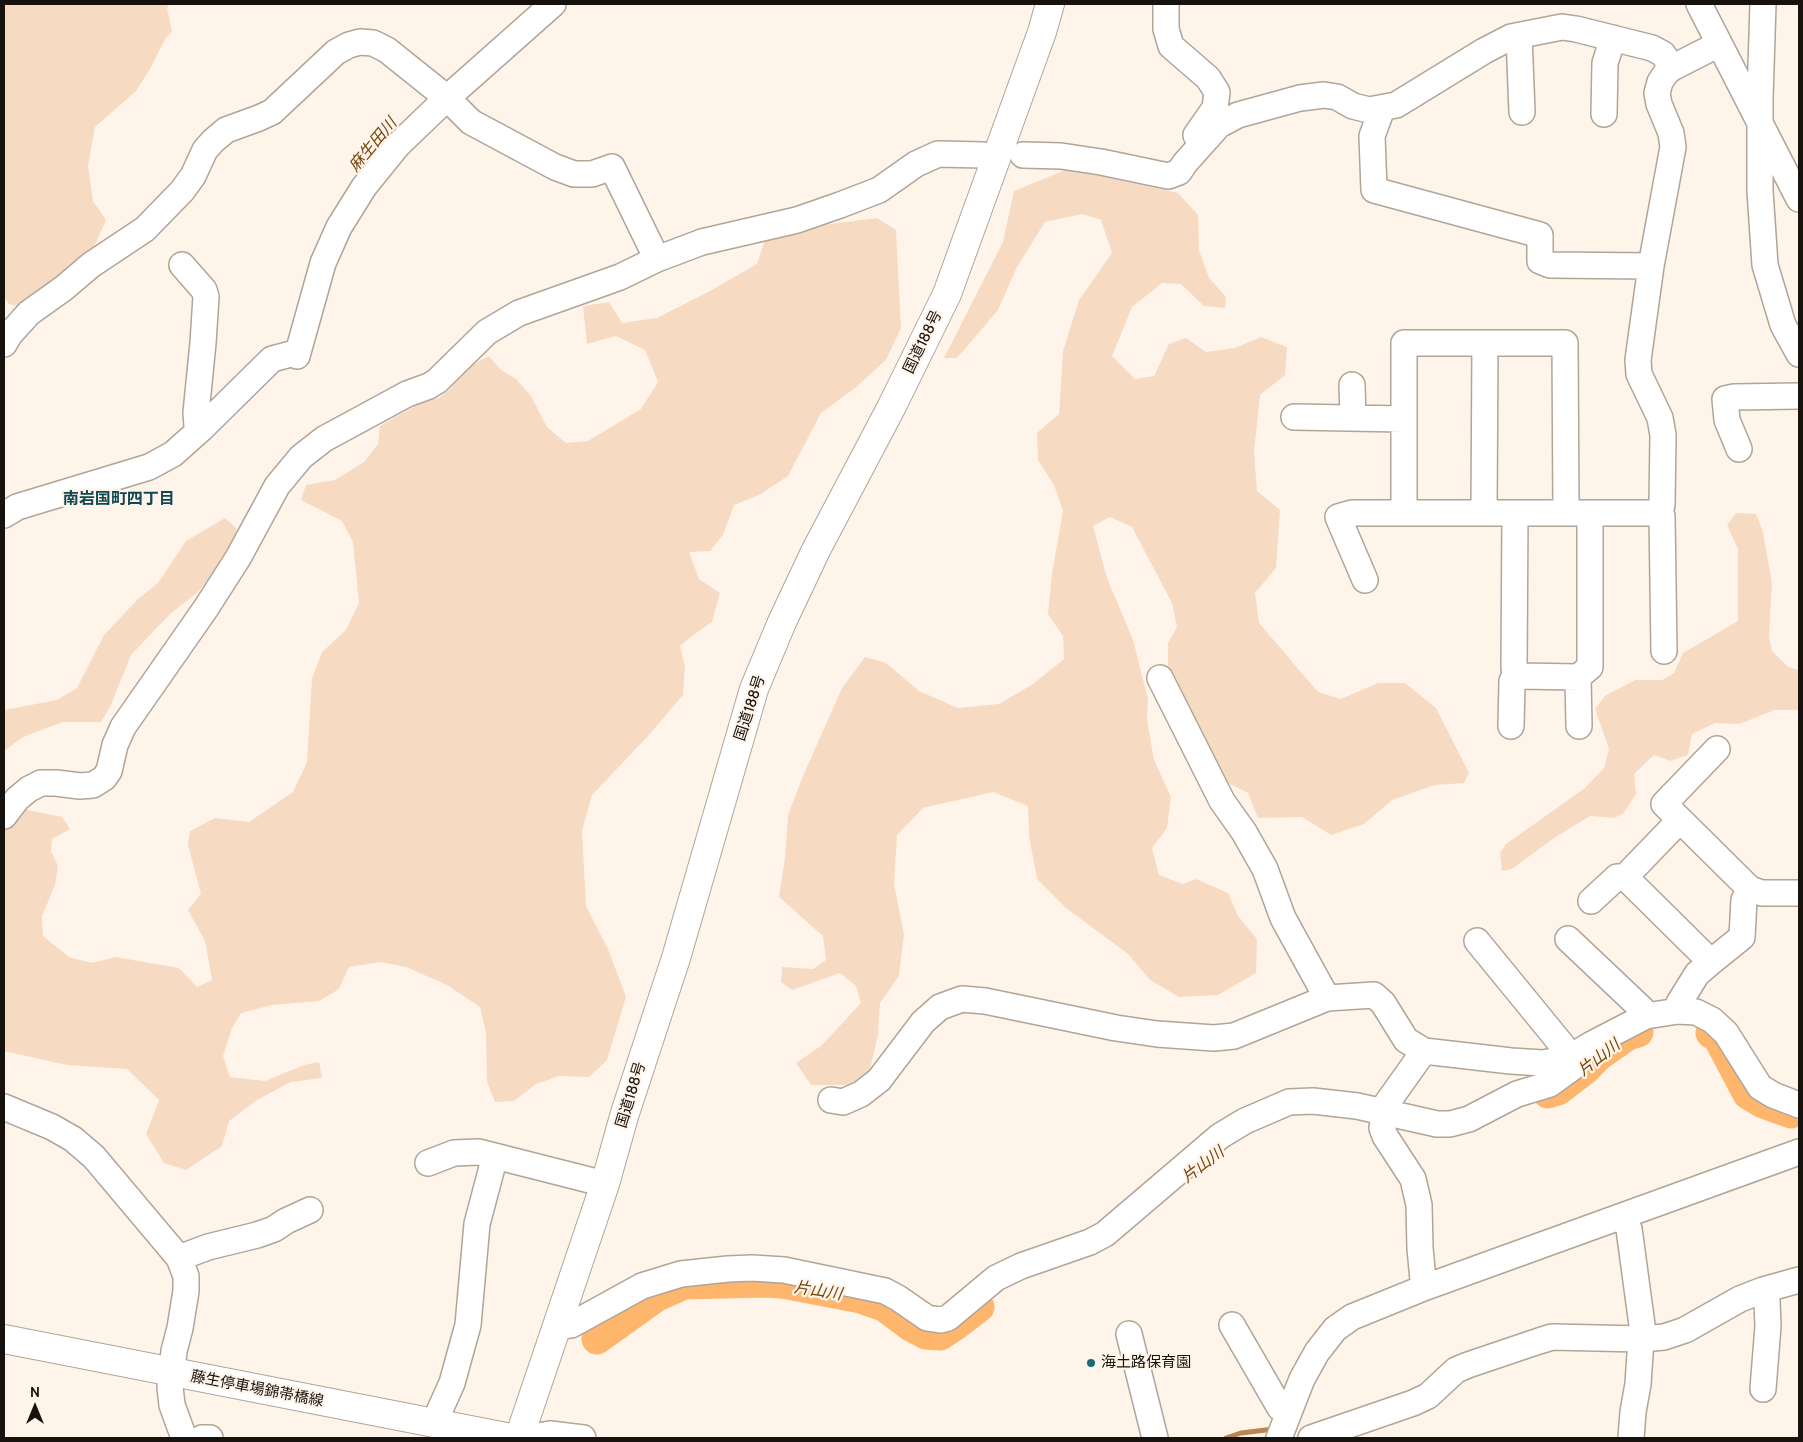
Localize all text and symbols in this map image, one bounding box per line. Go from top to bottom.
water label: 麻生田川 [345,114,401,176]
street label: 国道188号 [900,307,946,377]
district label: 南岩国町四丁目 [63,489,175,509]
street label: 国道188号 [731,673,769,743]
water label: 片山川 [1574,1036,1624,1080]
street label: 国道188号 [612,1060,650,1130]
water label: 片山川 [1178,1143,1228,1187]
water label: 片山川 [793,1278,843,1304]
place label: 海土路保育園 [1101,1354,1191,1372]
marker: 海土路保育園 [1085,1357,1097,1369]
street label: 藤生停車場錦帯橋線 [189,1367,325,1411]
north arrow [10,1382,60,1432]
text: N [30,1383,40,1401]

